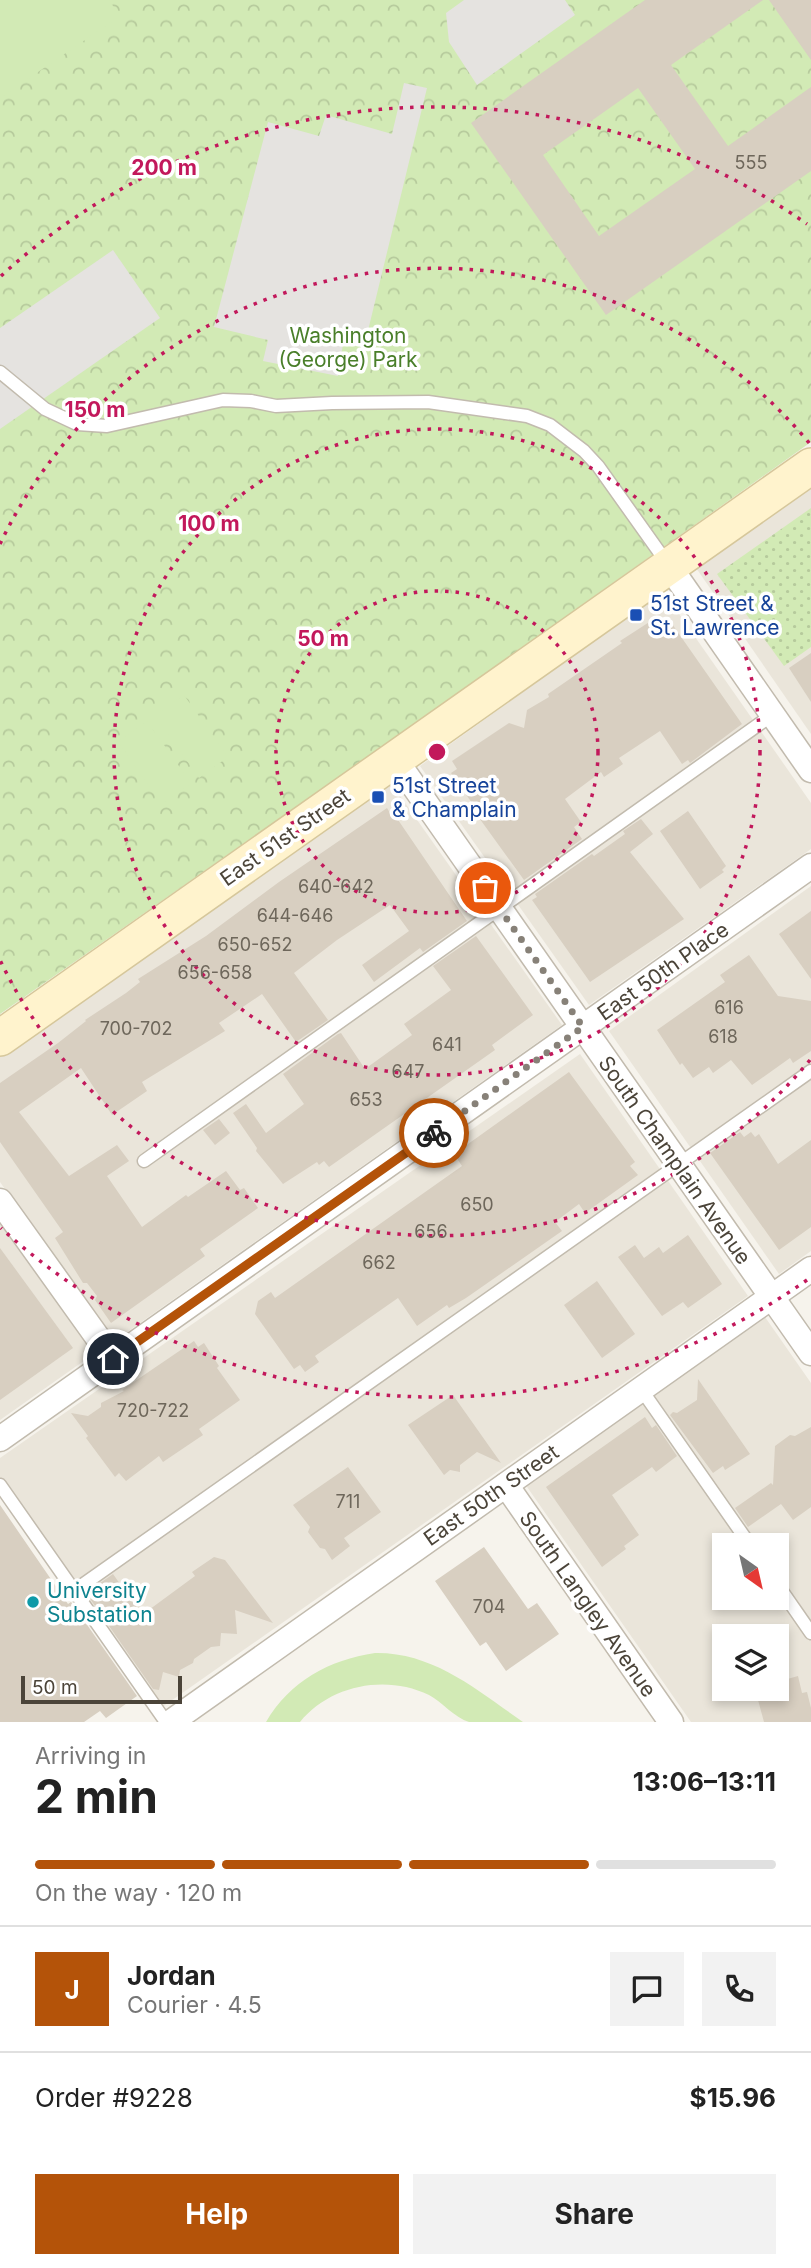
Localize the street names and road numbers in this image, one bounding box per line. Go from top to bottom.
street label: East 51st Street [215,783,355,891]
street label: East 50th Place [593,917,733,1025]
street label: South Champlain Avenue [593,1051,757,1269]
street label: East 50th Street [419,1439,563,1551]
street label: South Langley Avenue [514,1506,662,1702]

